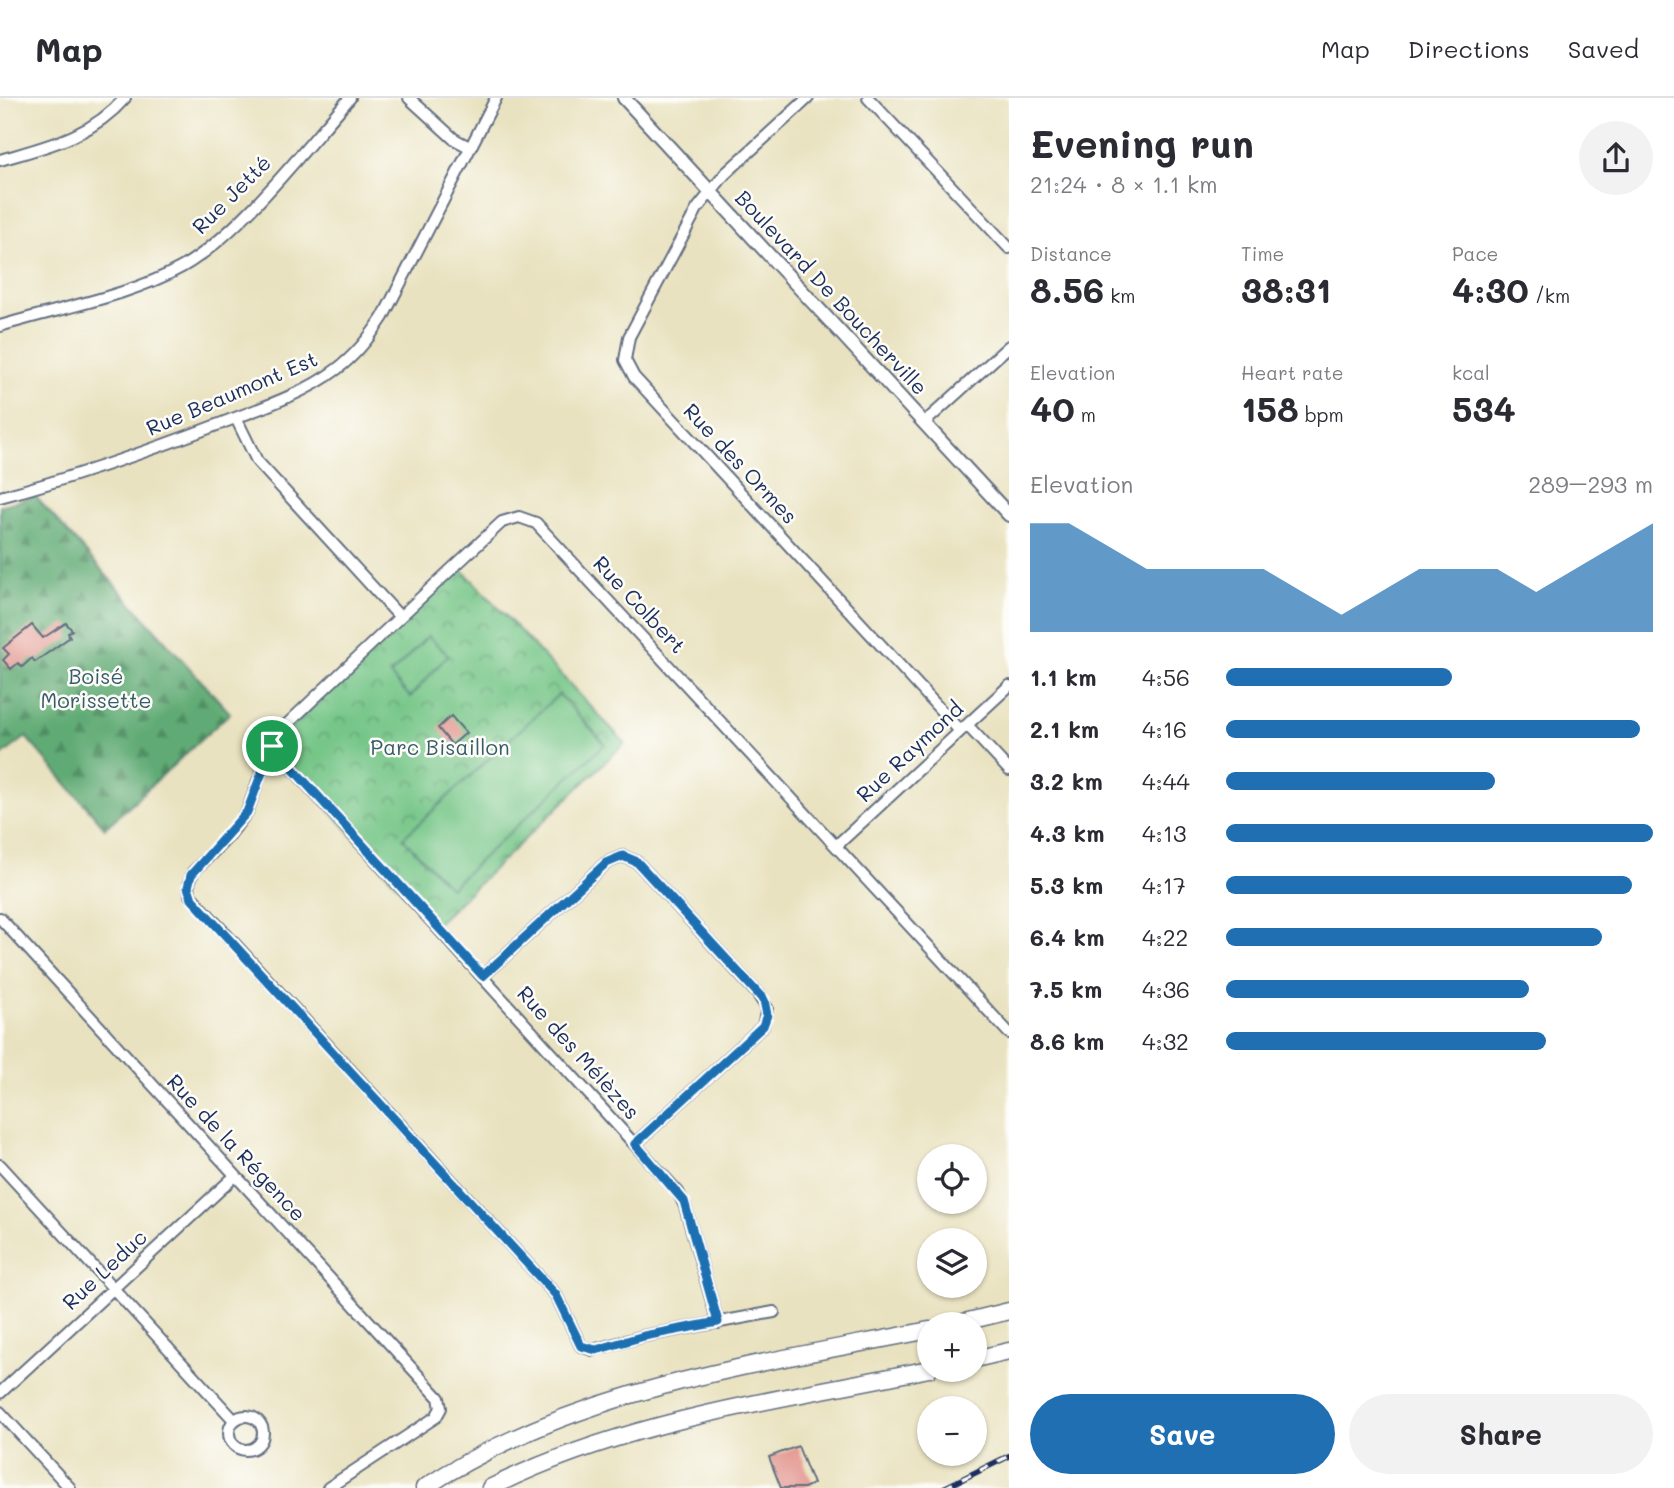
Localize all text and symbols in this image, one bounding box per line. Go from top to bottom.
text: Map [35,27,103,70]
text: Map [1321,33,1370,64]
text: Directions [1408,33,1530,64]
text: Saved [1568,33,1639,64]
text: Evening run [1030,118,1254,168]
button: share [1579,121,1653,195]
street label: Rue Jetté [186,149,276,239]
text: 21:24 · 8 × 1.1 km [1030,169,1218,199]
street label: Boulevard De Boucherville [730,184,934,400]
text: Distance [1030,241,1112,266]
text: Time [1241,241,1284,266]
text: Pace [1452,241,1498,266]
text: 8.56 [1030,266,1104,312]
text: 38:31 [1241,266,1331,312]
text: 4:30 [1452,266,1529,312]
text: km [1104,283,1135,308]
text: /km [1529,283,1570,308]
street label: Rue Beaumont Est [142,344,321,441]
text: Elevation [1030,360,1115,385]
text: Heart rate [1241,360,1344,385]
text: kcal [1452,360,1490,385]
text: 40 [1030,385,1075,431]
text: 158 [1241,385,1299,431]
text: 534 [1452,385,1516,431]
street label: Rue des Ormes [678,397,804,529]
text: m [1075,402,1096,427]
text: bpm [1299,402,1344,427]
text: Elevation [1030,469,1133,499]
text: 289–293 m [1528,469,1653,499]
street label: Rue Colbert [588,550,692,658]
park label: Boisé Morissette [40,662,152,713]
text: 1.1 km [1030,662,1096,692]
text: 4:56 [1142,662,1190,692]
street label: Rue Raymond [850,695,968,807]
text: 2.1 km [1030,714,1099,744]
text: 4:16 [1142,714,1187,744]
pin [242,716,302,776]
icon: arrive [253,727,291,765]
park label: Parc Bisaillon [370,733,510,760]
text: 3.2 km [1030,766,1103,796]
text: 4:44 [1142,766,1190,796]
text: 4.3 km [1030,818,1104,848]
text: 4:13 [1142,818,1186,848]
text: 5.3 km [1030,870,1103,900]
text: 4:17 [1142,870,1186,900]
text: 6.4 km [1030,922,1105,952]
text: 4:22 [1142,922,1188,952]
text: 7.5 km [1030,974,1102,1004]
text: 4:36 [1142,974,1190,1004]
street label: Rue des Mélèzes [512,979,646,1124]
text: 8.6 km [1030,1026,1104,1056]
text: 4:32 [1142,1026,1189,1056]
street label: Rue de la Régence [162,1068,312,1226]
map controls [917,1144,987,1466]
button: locate [917,1144,987,1214]
street label: Rue Leduc [56,1223,152,1315]
button: layers [917,1228,987,1298]
button: + [917,1312,987,1382]
button: Save [1030,1394,1335,1474]
button: Share [1349,1394,1653,1474]
button: − [917,1396,987,1466]

